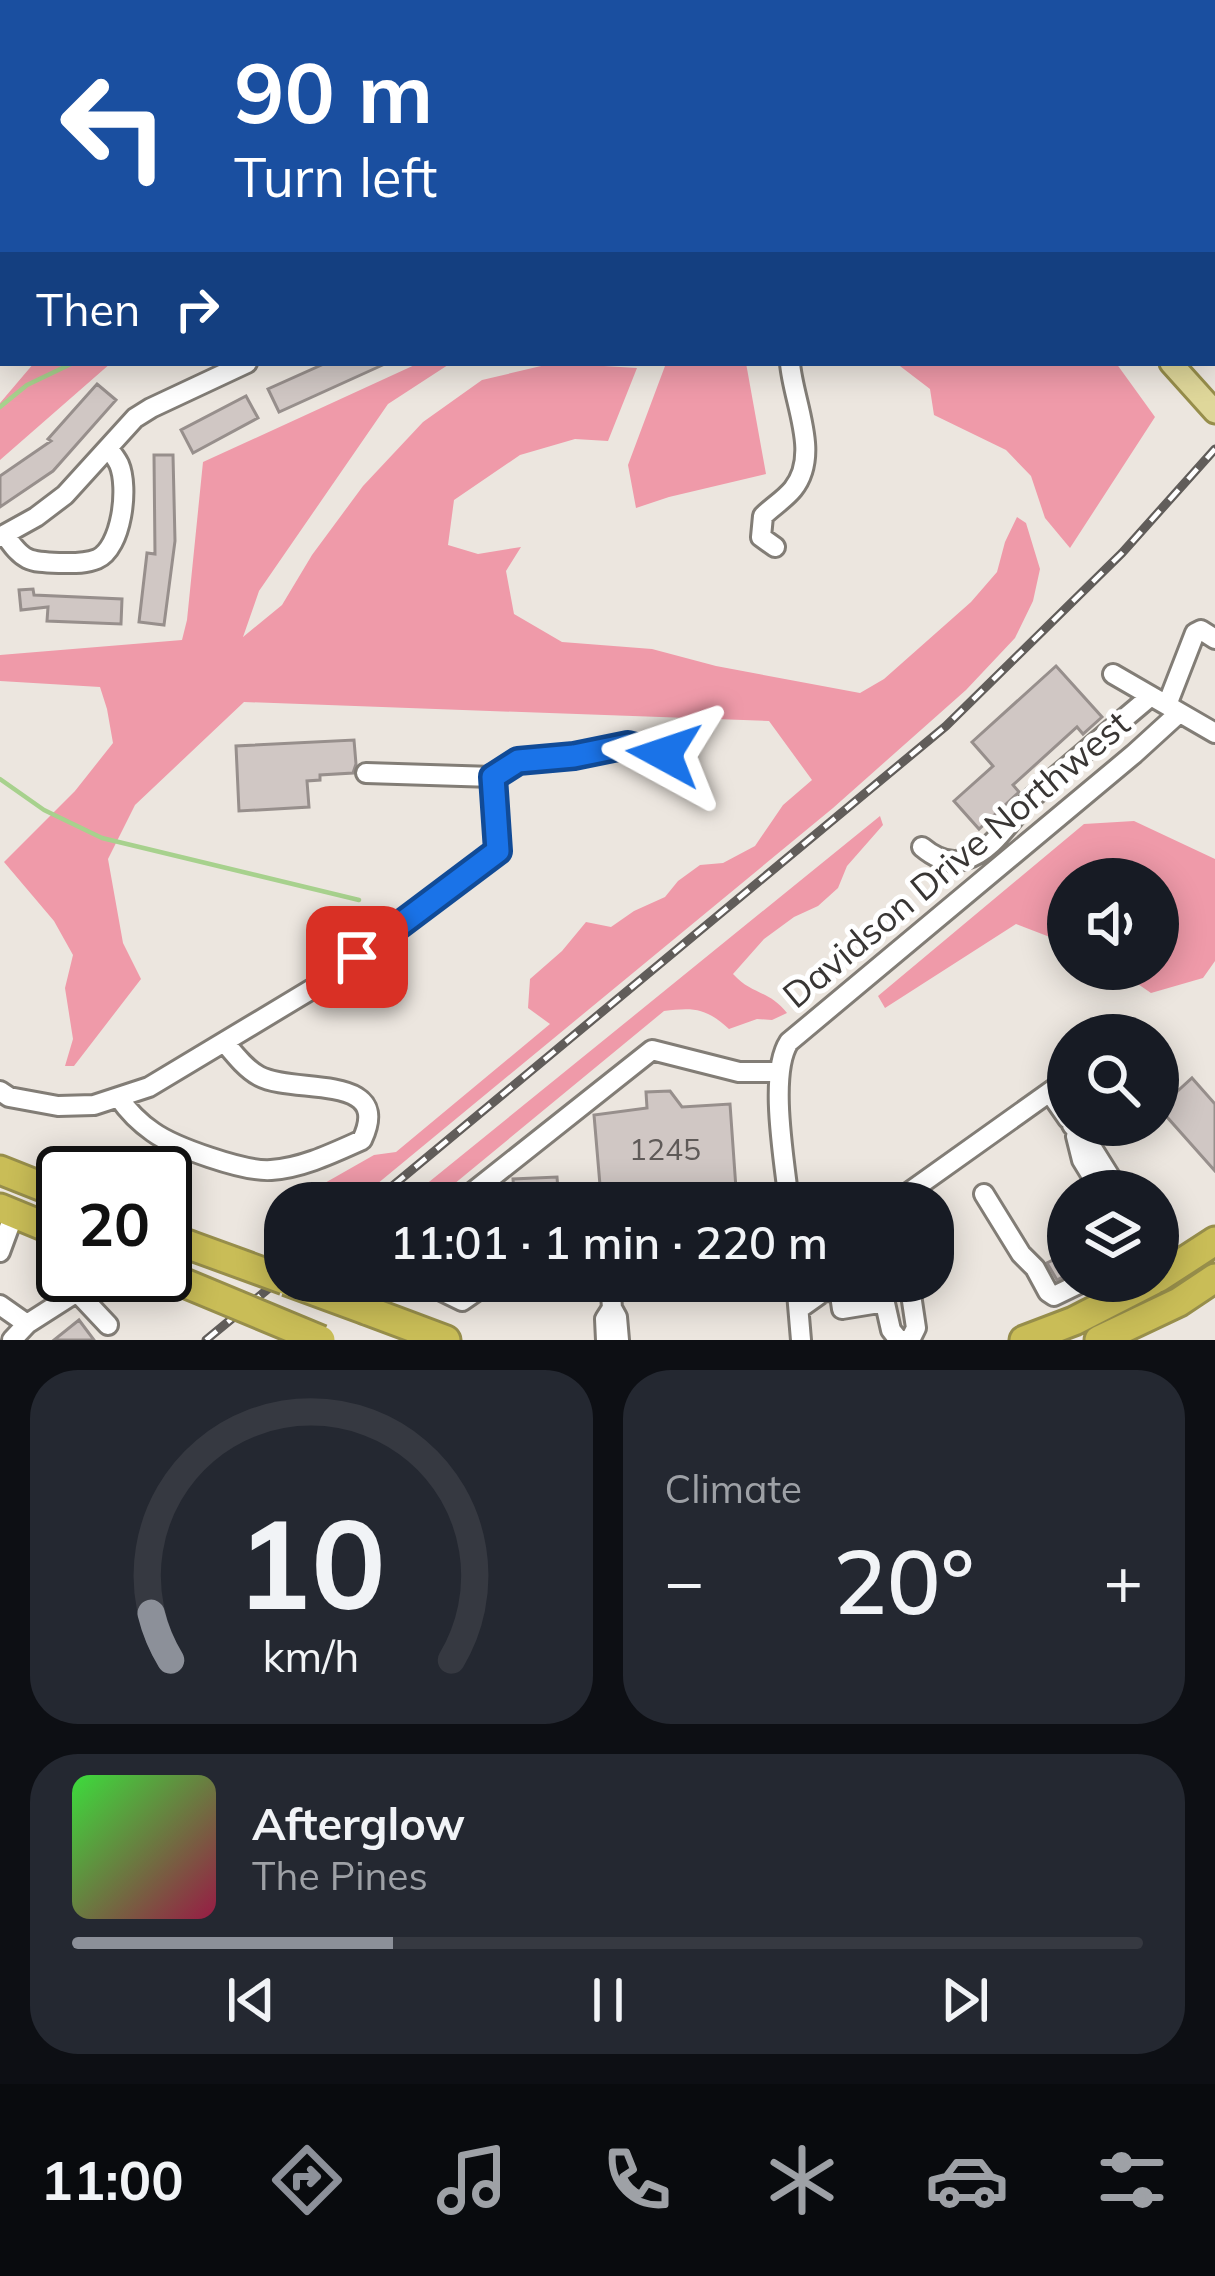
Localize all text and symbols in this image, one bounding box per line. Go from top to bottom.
text: 90 m [234,39,433,144]
icon: left [36,48,192,204]
text: Turn left [234,143,437,211]
icon: right [164,276,230,342]
text: Then [36,281,140,337]
position arrow [601,691,727,817]
street label: Davidson Drive Northwest [773,700,1138,1017]
map controls [1047,858,1179,1302]
button: sound [1047,858,1179,990]
pin [306,906,408,1008]
icon: arrive [324,924,390,990]
button: search [1047,1014,1179,1146]
house number: 1245 [629,1130,701,1168]
speed limit sign: 20 [36,1146,192,1302]
button: layers [1047,1170,1179,1302]
text: 11:01 · 1 min · 220 m [390,1214,828,1270]
text: Climate [665,1464,802,1513]
text: 10 [236,1484,386,1640]
text: 20° [833,1524,975,1637]
text: − [665,1539,704,1622]
text: + [1103,1539,1143,1622]
text: km/h [263,1629,360,1683]
text: Afterglow [252,1795,465,1851]
text: The Pines [252,1851,428,1900]
icon: previous [218,1967,284,2033]
icon: pause [575,1967,641,2033]
icon: next [932,1967,998,2033]
icon: directions [265,2138,349,2222]
icon: music [430,2138,514,2222]
icon: phone [595,2138,679,2222]
icon: climate [760,2138,844,2222]
icon: car [925,2138,1009,2222]
icon: filters [1090,2138,1174,2222]
text: 11:00 [41,2146,184,2214]

